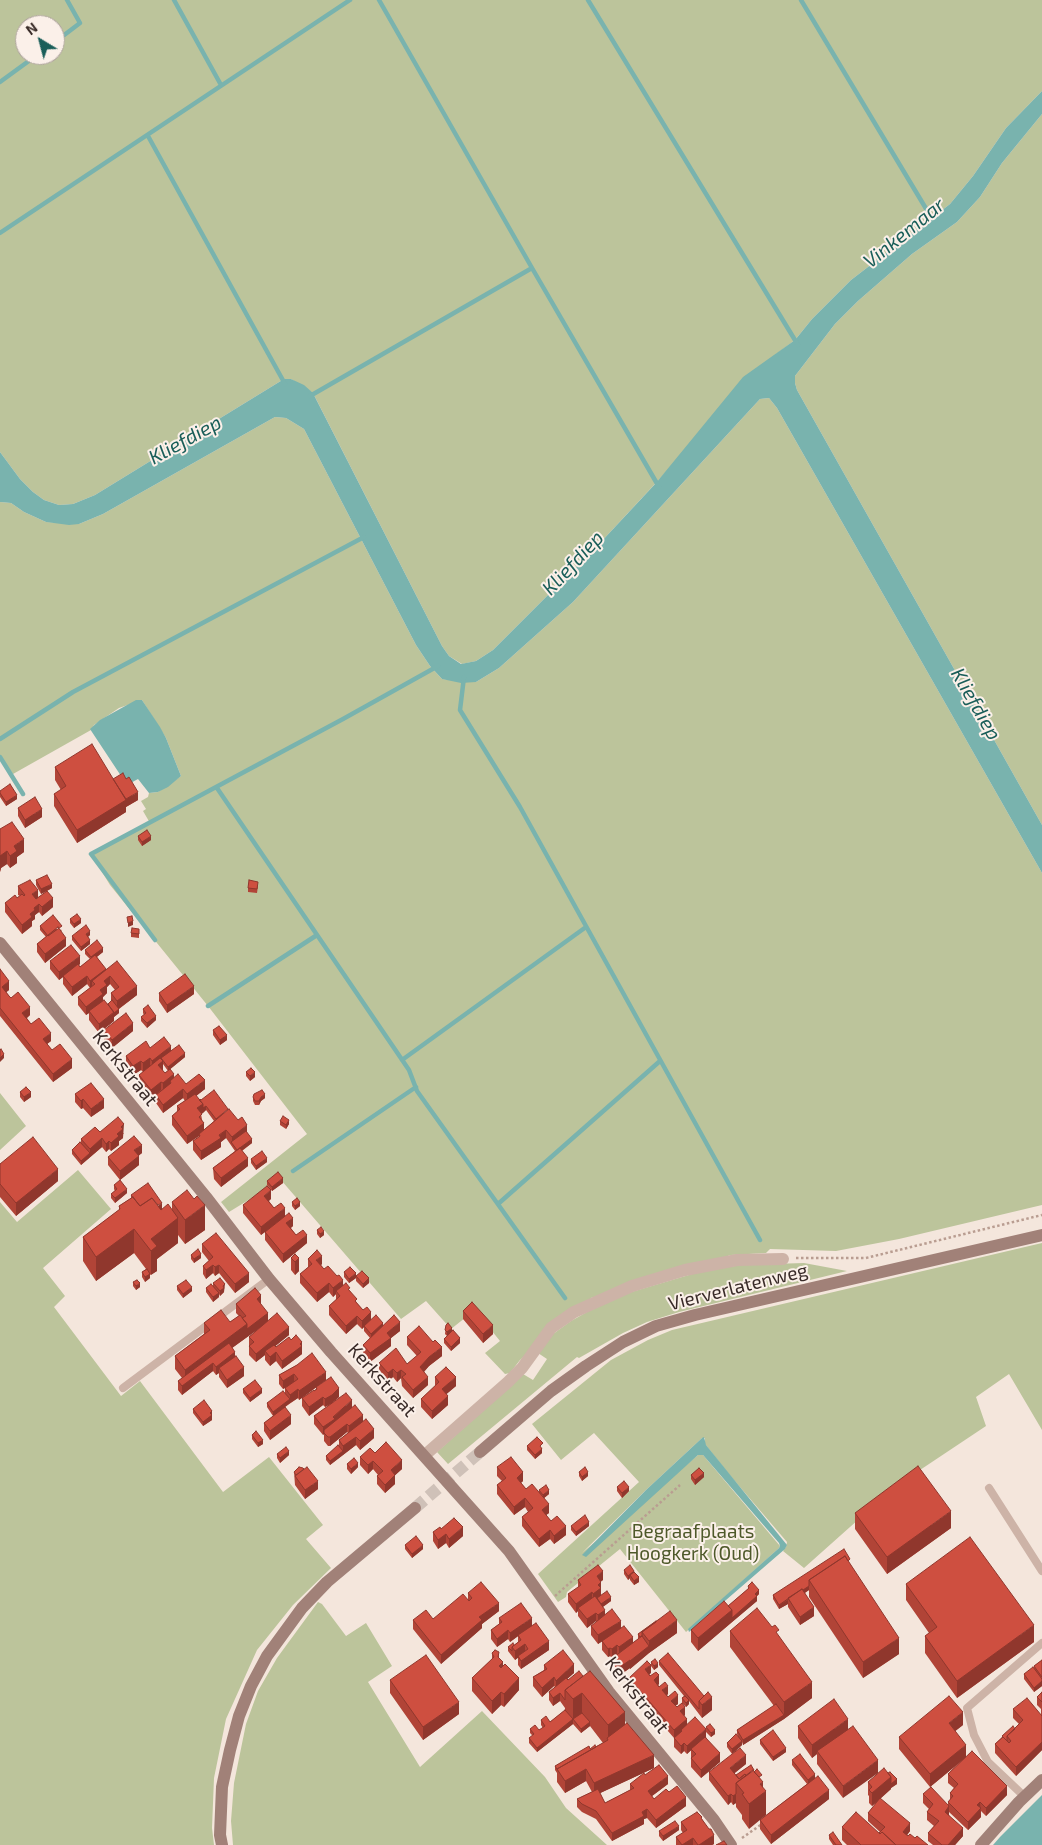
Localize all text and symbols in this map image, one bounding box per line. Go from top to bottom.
north arrow [15,15,65,65]
text: N [22,19,40,38]
water label: Vinkemaar [858,193,950,273]
water label: Kliefdiep [144,410,226,470]
water label: Kliefdiep [537,526,609,600]
water label: Kliefdiep [946,664,1006,744]
street label: Kerkstraat [87,1025,163,1111]
street label: Vierverlatenweg [666,1259,810,1315]
street label: Kerkstraat [343,1339,421,1421]
park label: Begraafplaats Hoogkerk (Oud) [627,1521,759,1565]
street label: Kerkstraat [600,1652,674,1738]

